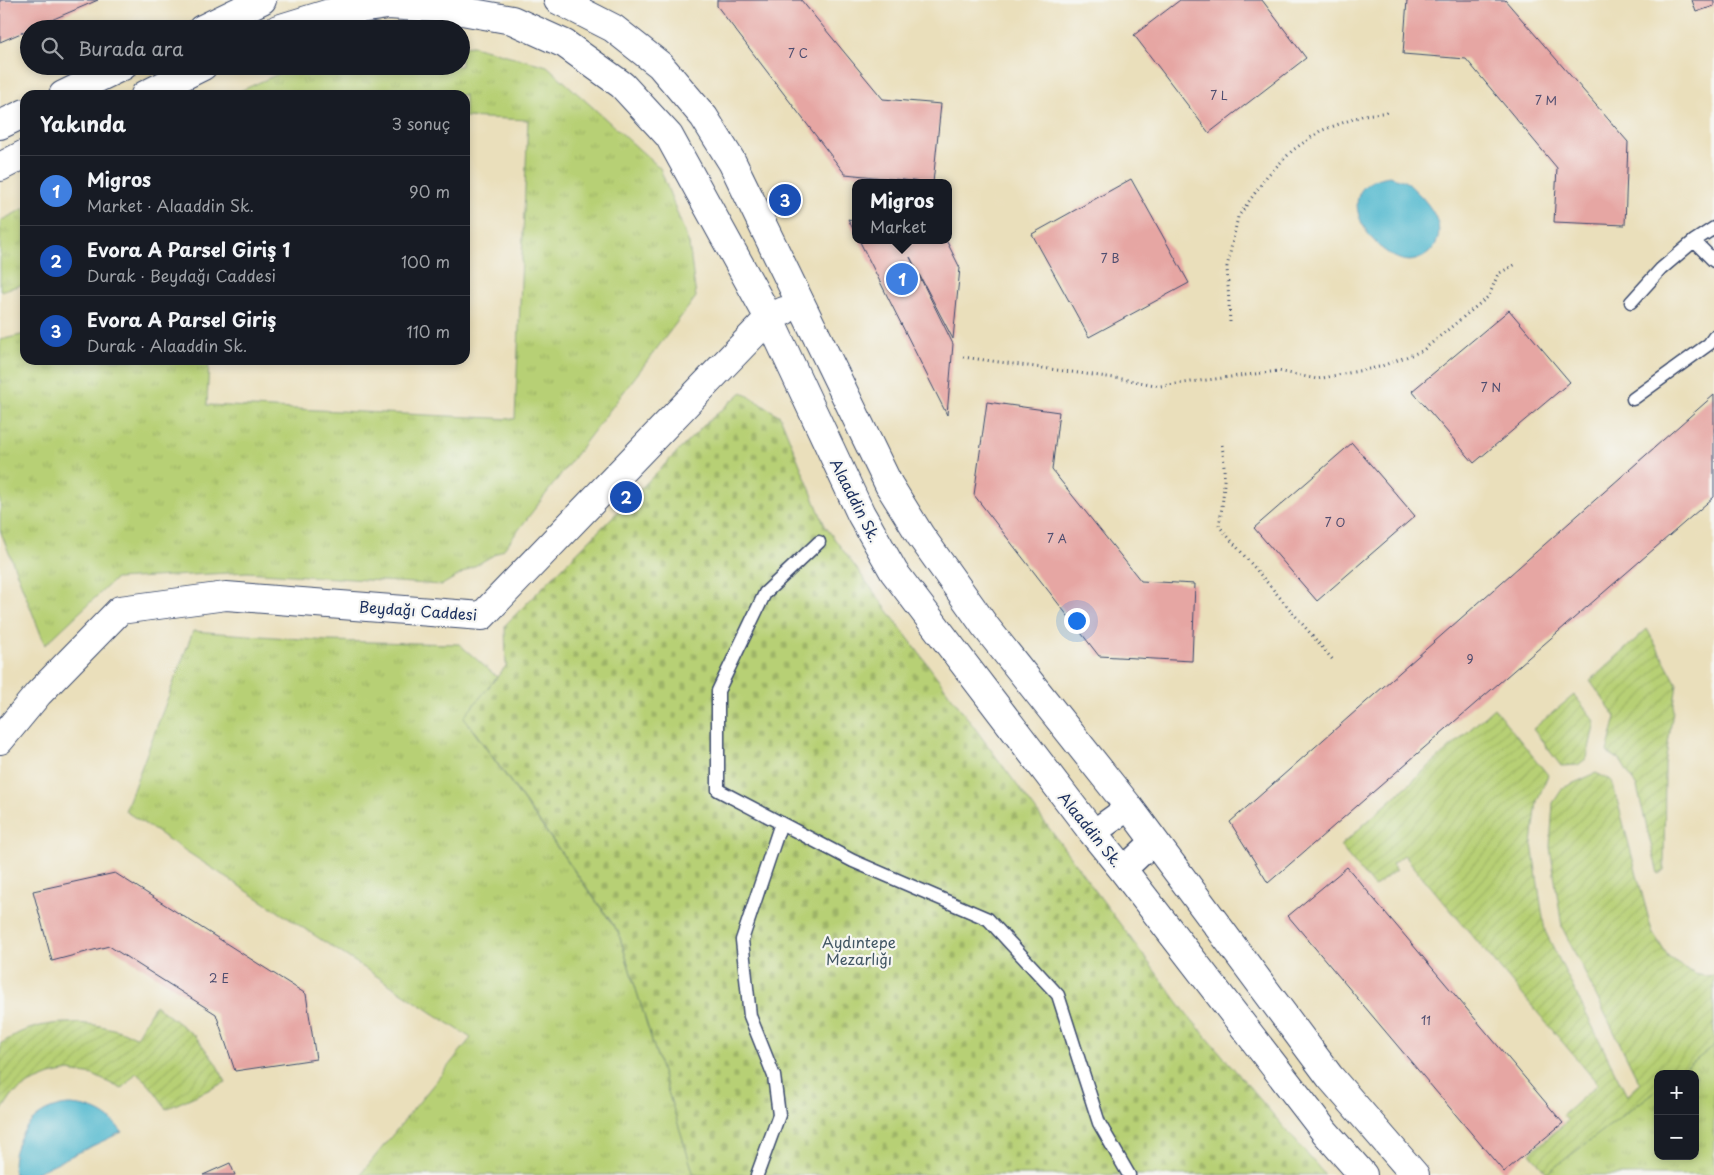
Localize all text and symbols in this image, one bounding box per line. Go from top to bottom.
search box [20,20,470,75]
icon: search [38,34,66,62]
text: Burada ara [78,34,183,62]
house number: 7 C [788,44,808,62]
house number: 7 L [1210,86,1228,104]
house number: 7 M [1535,91,1557,109]
text: Yakında [40,107,126,139]
text: 3 sonuç [391,111,450,135]
text: Migros [87,165,151,193]
text: 1 [52,179,60,203]
text: 90 m [409,179,450,203]
popup [852,179,952,244]
pin: 3 [769,181,801,219]
text: Migros [870,186,934,214]
text: Market · Alaaddin Sk. [87,193,254,217]
text: Market [870,214,926,238]
text: Evora A Parsel Giriş 1 [87,235,290,263]
text: 2 [50,249,62,273]
text: 100 m [401,249,450,273]
house number: 7 B [1101,249,1119,267]
pin: 1 [886,260,918,298]
text: Durak · Beydağı Caddesi [87,263,276,287]
text: Evora A Parsel Giriş [87,305,276,333]
text: 3 [51,319,61,343]
text: 110 m [407,319,450,343]
text: Durak · Alaaddin Sk. [87,333,247,357]
house number: 7 N [1481,378,1501,396]
street label: Alaaddin Sk. [825,454,887,546]
pin: 2 [610,478,642,516]
house number: 7 O [1325,513,1345,531]
house number: 7 A [1047,529,1067,547]
street label: Beydağı Caddesi [358,594,478,626]
your location [1064,608,1090,634]
house number: 9 [1466,650,1474,668]
street label: Alaaddin Sk. [1053,786,1129,872]
park label: Aydıntepe Mezarlığı [822,930,896,970]
house number: 2 E [209,969,229,987]
house number: 11 [1421,1011,1431,1029]
map controls [1654,1070,1699,1160]
button: + [1654,1070,1699,1115]
button: − [1654,1115,1699,1160]

